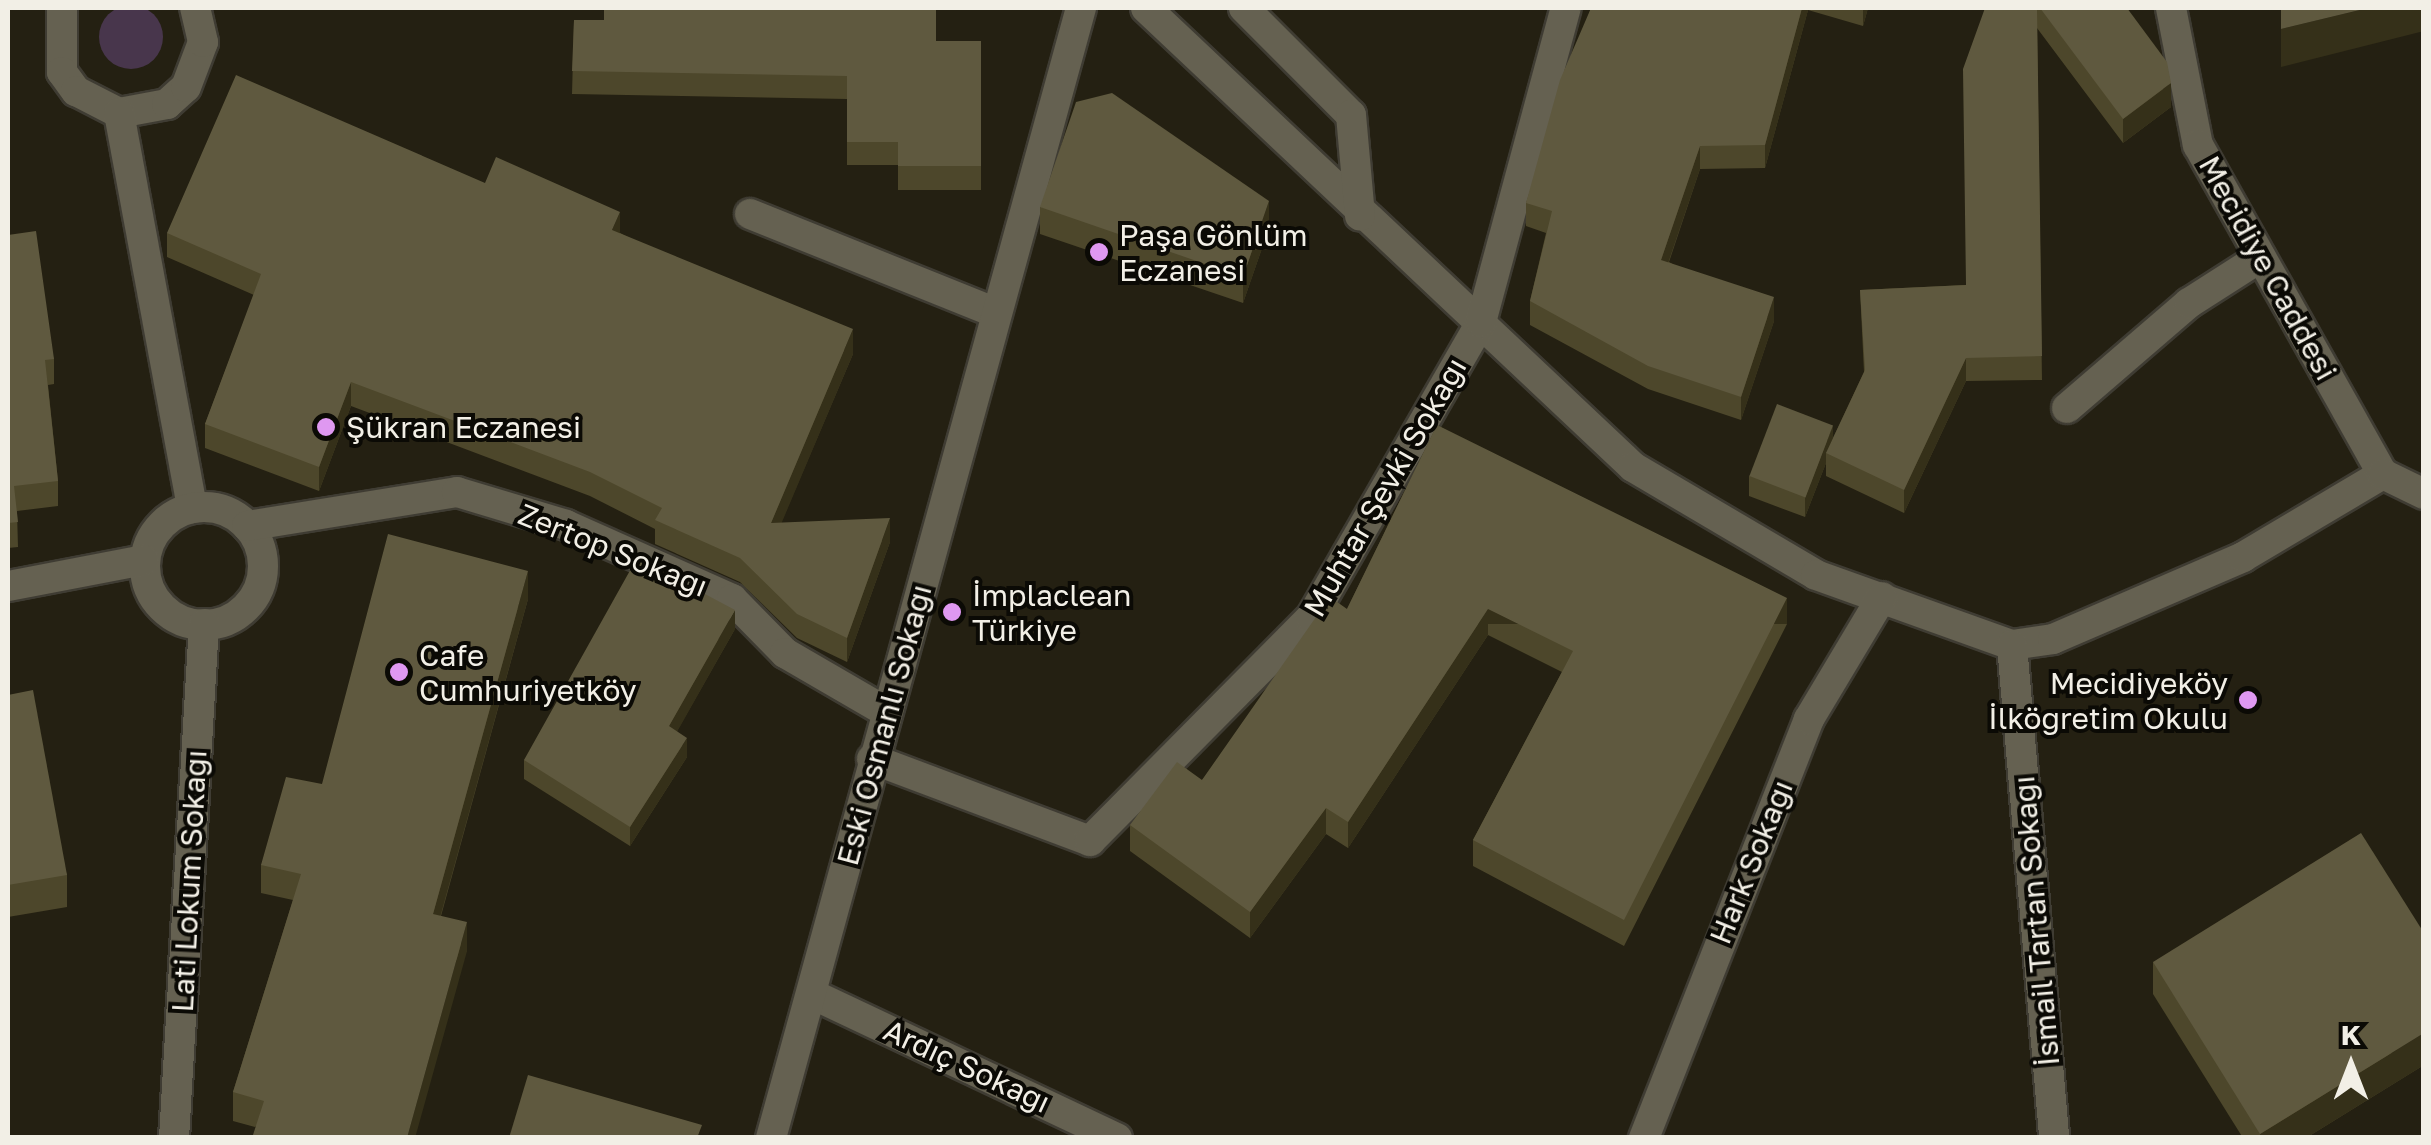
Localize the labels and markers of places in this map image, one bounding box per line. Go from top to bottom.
place label: Paşa Gönlüm Eczanesi [1119,217,1308,288]
marker: Paşa Gönlüm Eczanesi [1088,241,1110,263]
place label: Şükran Eczanesi [346,409,581,445]
marker: Şükran Eczanesi [315,416,337,438]
place label: İmplaclean Türkiye [972,577,1131,648]
marker: İmplaclean Türkiye [941,601,963,623]
place label: Cafe Cumhuriyetköy [419,637,637,708]
marker: Cafe Cumhuriyetköy [388,661,410,683]
place label: Mecidiyeköy İlköğretim Okulu [1988,665,2228,736]
marker: Mecidiyeköy İlköğretim Okulu [2237,689,2259,711]

